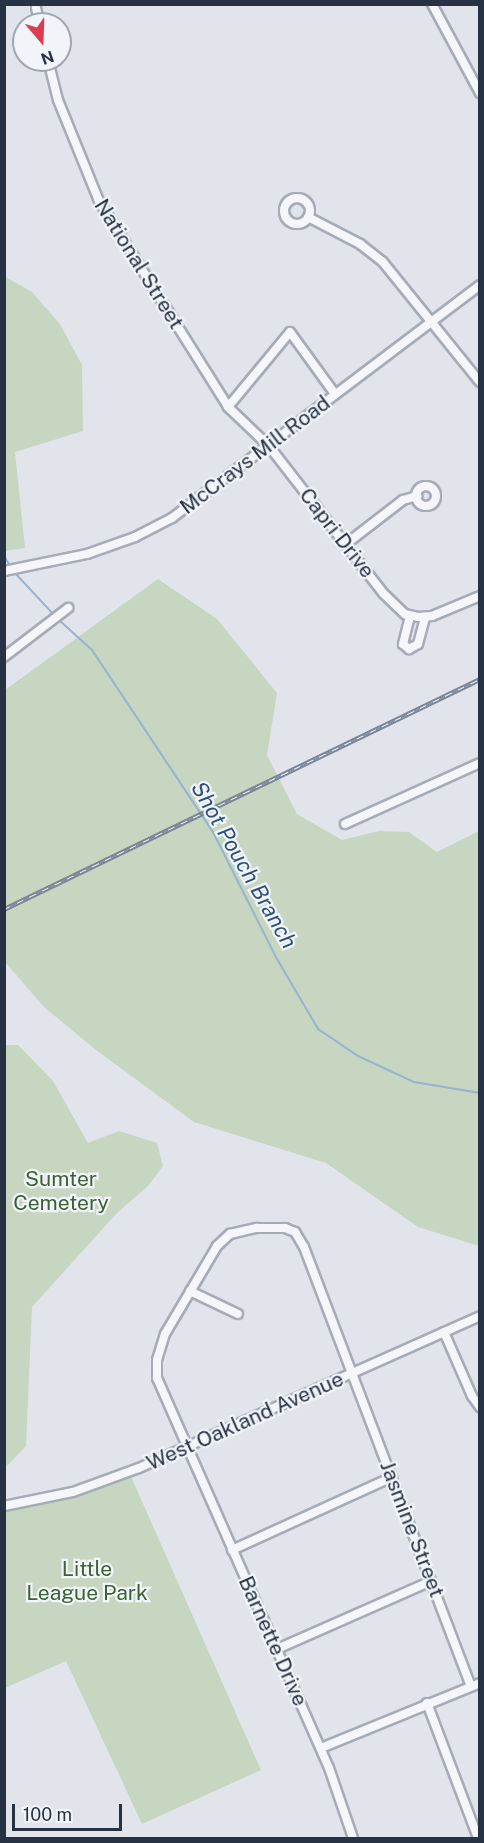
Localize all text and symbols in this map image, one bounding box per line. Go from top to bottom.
north arrow [12,12,72,72]
text: N [38,47,56,69]
street label: National Street [89,194,189,334]
street label: McCrays Mill Road [175,390,335,520]
street label: Capri Drive [294,483,380,583]
water label: Shot Pouch Branch [185,777,303,953]
park label: Sumter Cemetery [13,1166,109,1216]
street label: West Oakland Avenue [143,1366,347,1476]
street label: Jasmine Street [374,1457,450,1601]
park label: Little League Park [26,1556,148,1606]
street label: Barnette Drive [233,1572,313,1710]
scale bar [15,1792,124,1830]
text: 100 m [23,1804,72,1825]

